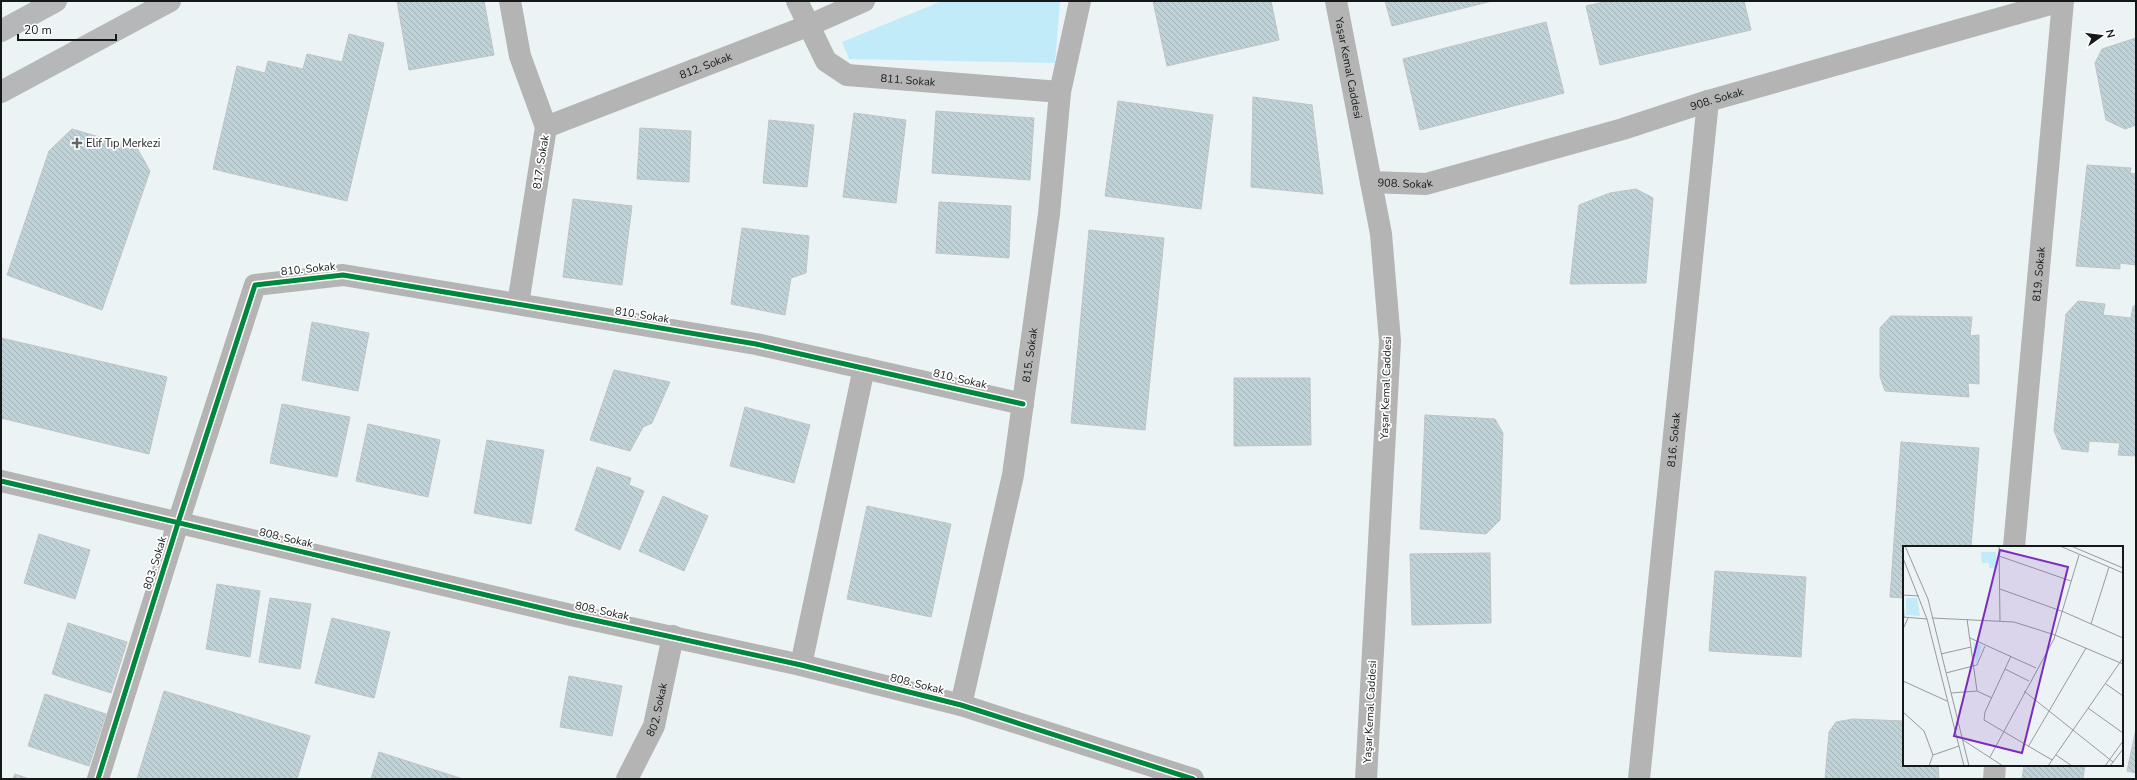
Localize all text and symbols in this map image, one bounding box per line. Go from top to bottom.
street label: Yaşar Kemal Caddesi [1332,15,1366,120]
scale bar [18,16,116,42]
north arrow [2081,16,2121,56]
text: 20 m [24,22,52,38]
text: N [2102,28,2118,40]
street label: 812. Sokak [677,48,734,82]
street label: 811. Sokak [880,70,936,90]
street label: 908. Sokak [1688,84,1746,114]
street label: 817. Sokak [529,133,553,190]
place label: Elif Tıp Merkezi [86,136,160,151]
marker: Elif Tıp Merkezi [71,137,83,149]
street label: 908. Sokak [1377,175,1435,192]
street label: 819. Sokak [2029,246,2048,302]
street label: 810. Sokak [280,259,337,279]
street label: 810. Sokak [614,303,671,327]
street label: 815. Sokak [1018,326,1041,383]
street label: Yaşar Kemal Caddesi [1377,336,1395,441]
street label: 810. Sokak [932,366,989,393]
street label: 816. Sokak [1663,411,1684,468]
street label: 808. Sokak [258,525,315,552]
street label: 803. Sokak [140,534,170,591]
inset map [1903,546,2123,766]
street label: 808. Sokak [574,598,631,624]
street label: Yaşar Kemal Caddesi [1360,660,1380,765]
street label: 808. Sokak [889,670,946,698]
street label: 802. Sokak [642,681,671,739]

